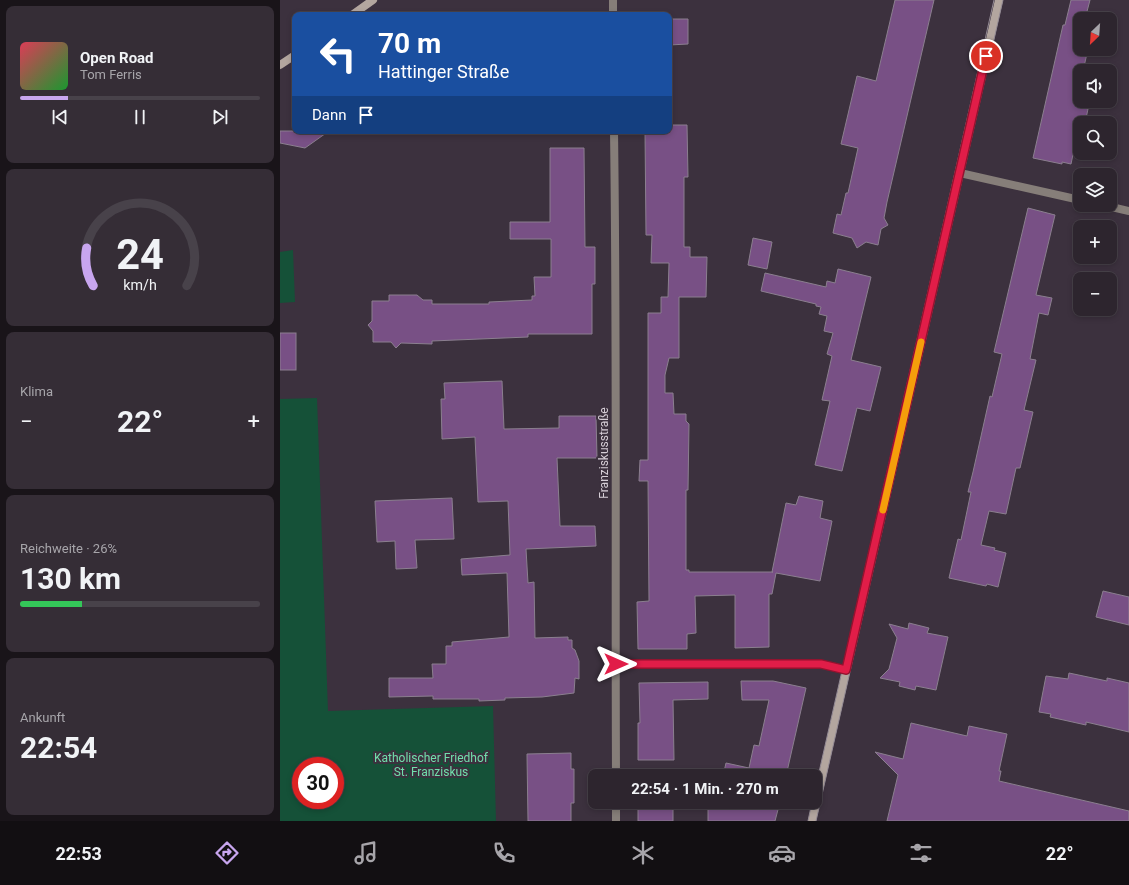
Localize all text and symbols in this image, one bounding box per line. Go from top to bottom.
north arrow [1073,12,1117,56]
map controls [1073,12,1117,316]
text: 70 m [378,27,441,60]
icon: left [312,28,364,80]
pin [969,39,1003,73]
icon: arrive [975,45,997,67]
text: Open Road [80,49,154,67]
text: Hattinger Straße [378,61,509,82]
button: sound [1073,64,1117,108]
text: Tom Ferris [80,67,142,82]
icon: arrive [355,104,377,126]
icon: previous [49,106,71,128]
icon: pause [129,106,151,128]
icon: next [209,106,231,128]
text: Dann [312,106,347,124]
button: search [1073,116,1117,160]
button: layers [1073,168,1117,212]
button: + [1073,220,1117,264]
text: 24 [116,229,164,278]
button: − [1073,272,1117,316]
text: km/h [123,276,157,292]
text: Klima [20,384,53,399]
text: 22° [117,404,163,439]
street label: Franziskusstraße [597,407,611,499]
text: − [20,409,33,434]
text: + [248,409,260,434]
text: Reichweite · 26% [20,541,117,556]
text: 130 km [20,561,121,596]
position arrow [595,643,637,685]
text: Ankunft [20,710,65,725]
text: 22:54 [20,730,97,765]
park label: Katholischer Friedhof St. Franziskus [374,751,489,779]
speed limit sign: 30 [292,757,344,809]
text: 22:54 · 1 Min. · 270 m [631,780,779,798]
icon: directions [213,839,241,867]
icon: music [352,839,380,867]
icon: phone [490,839,518,867]
icon: climate [629,839,657,867]
icon: car [768,839,796,867]
icon: filters [907,839,935,867]
text: 22:53 [55,843,102,864]
text: 22° [1046,843,1074,864]

